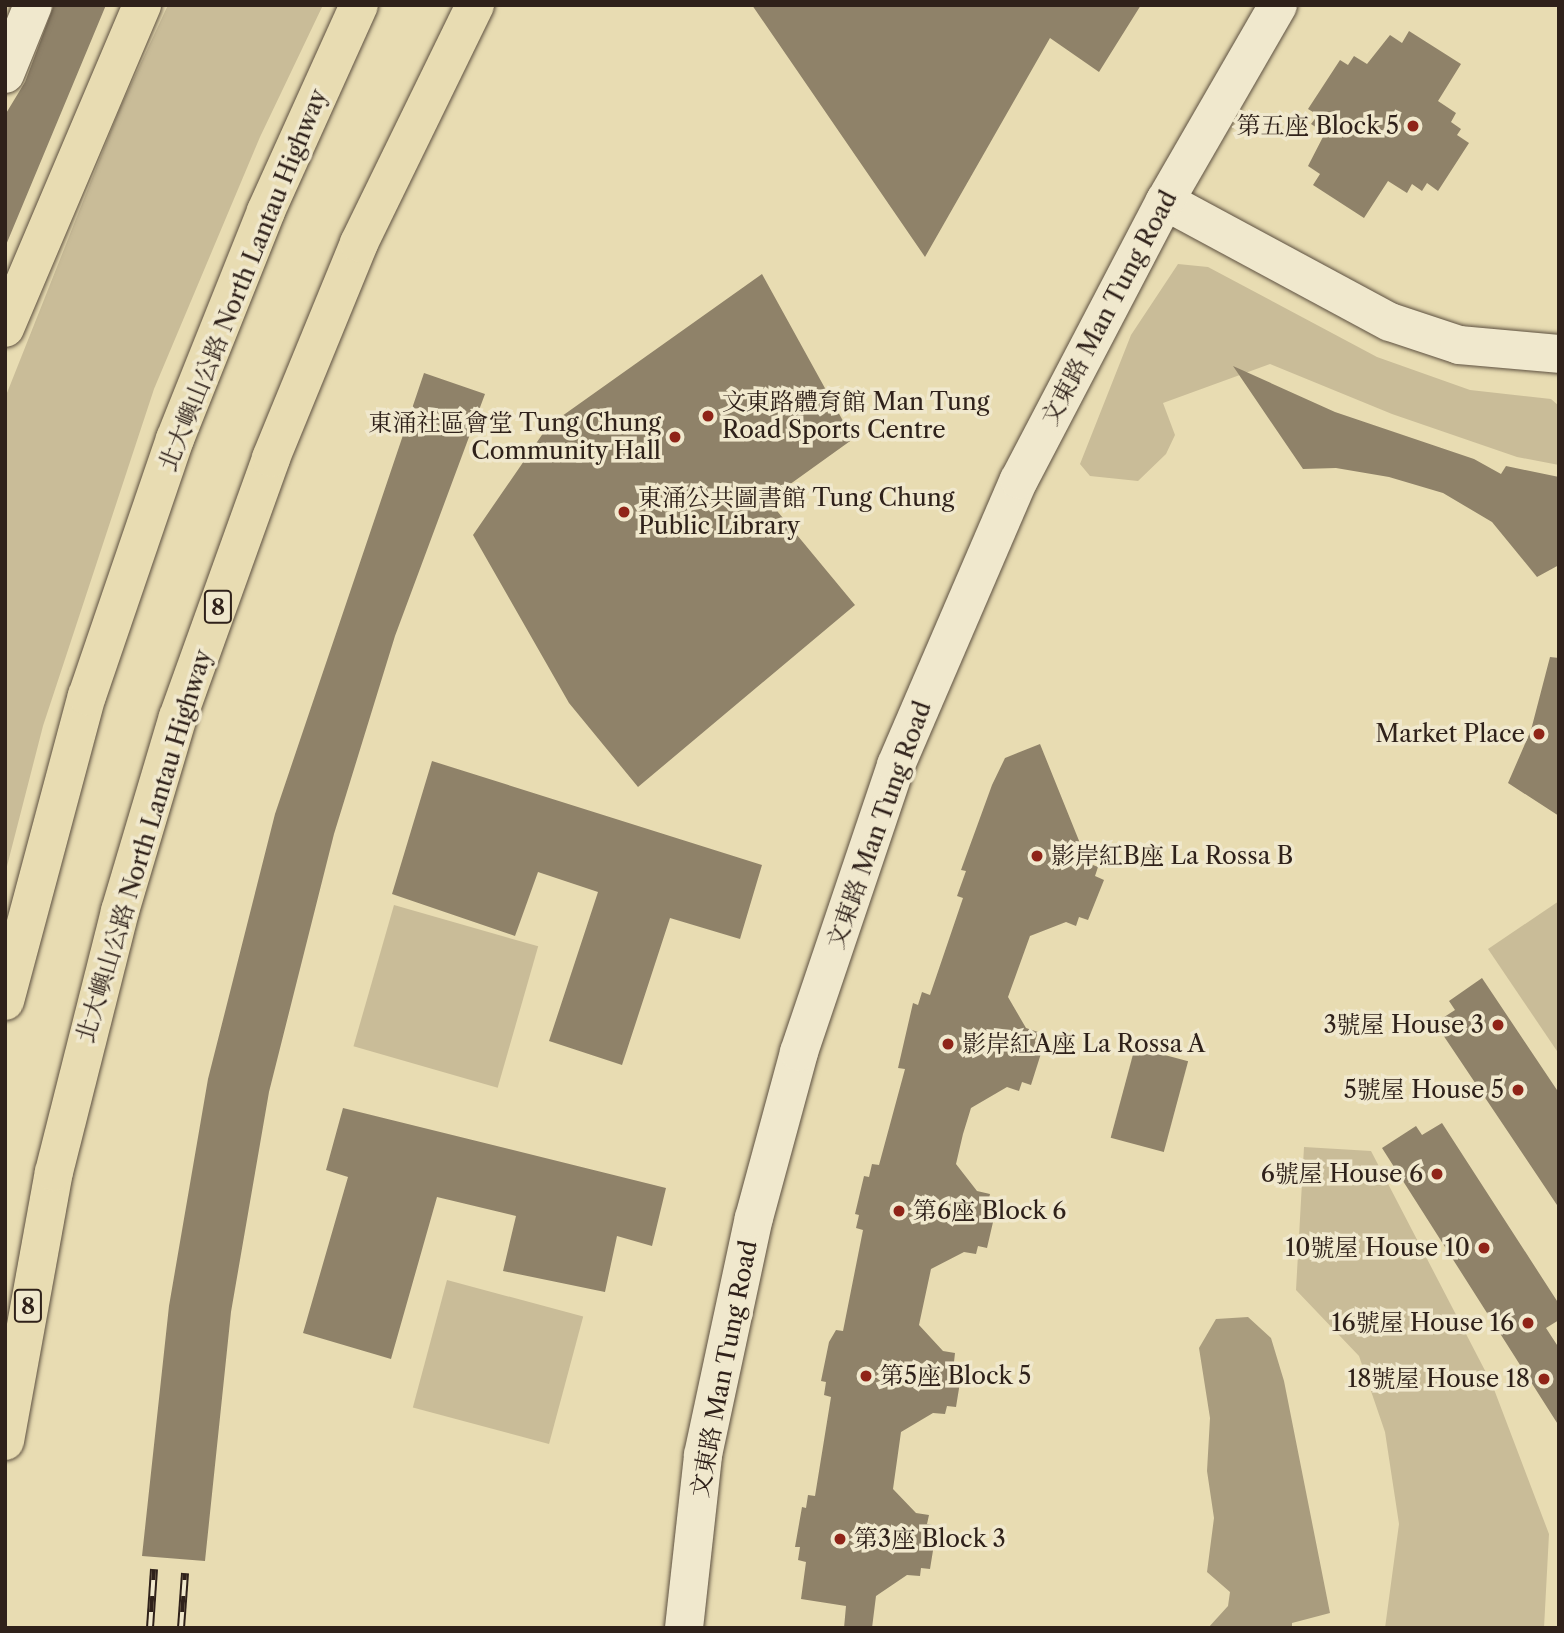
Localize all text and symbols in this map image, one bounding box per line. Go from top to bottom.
street label: 北大嶼山公路 North Lantau Highway [153,85,333,475]
place label: 第五座 Block 5 [1236,112,1399,140]
marker: 第五座 Block 5 [1405,118,1421,134]
street label: 文東路 Man Tung Road [1035,186,1183,430]
place label: 文東路體育館 Man Tung Road Sports Centre [722,388,990,444]
marker: 文東路體育館 Man Tung Road Sports Centre [700,408,716,424]
place label: 東涌社區會堂 Tung Chung Community Hall [369,409,661,465]
marker: 東涌社區會堂 Tung Chung Community Hall [667,429,683,445]
place label: 東涌公共圖書館 Tung Chung Public Library [638,484,954,540]
marker: 東涌公共圖書館 Tung Chung Public Library [616,504,632,520]
road number: 8 [202,587,234,626]
street label: 北大嶼山公路 North Lantau Highway [70,646,218,1046]
street label: 文東路 Man Tung Road [821,697,937,953]
place label: Market Place [1375,720,1525,748]
marker: Market Place [1531,726,1547,742]
place label: 影岸紅B座 La Rossa B [1051,842,1294,870]
marker: 影岸紅B座 La Rossa B [1029,848,1045,864]
place label: 3號屋 House 3 [1323,1011,1484,1039]
marker: 3號屋 House 3 [1490,1017,1506,1033]
place label: 影岸紅A座 La Rossa A [962,1030,1207,1058]
marker: 影岸紅A座 La Rossa A [940,1036,956,1052]
place label: 5號屋 House 5 [1344,1076,1504,1104]
marker: 5號屋 House 5 [1510,1082,1526,1098]
place label: 6號屋 House 6 [1261,1160,1423,1188]
marker: 6號屋 House 6 [1429,1166,1445,1182]
place label: 第6座 Block 6 [913,1197,1067,1225]
marker: 第6座 Block 6 [891,1203,907,1219]
place label: 10號屋 House 10 [1285,1234,1470,1262]
street label: 文東路 Man Tung Road [685,1238,763,1500]
marker: 10號屋 House 10 [1476,1240,1492,1256]
road number: 8 [12,1287,44,1326]
place label: 16號屋 House 16 [1332,1309,1514,1337]
marker: 16號屋 House 16 [1520,1315,1536,1331]
place label: 第5座 Block 5 [880,1362,1032,1390]
place label: 18號屋 House 18 [1347,1365,1530,1393]
marker: 第5座 Block 5 [858,1368,874,1384]
marker: 18號屋 House 18 [1536,1371,1552,1387]
place label: 第3座 Block 3 [854,1525,1006,1553]
marker: 第3座 Block 3 [832,1531,848,1547]

